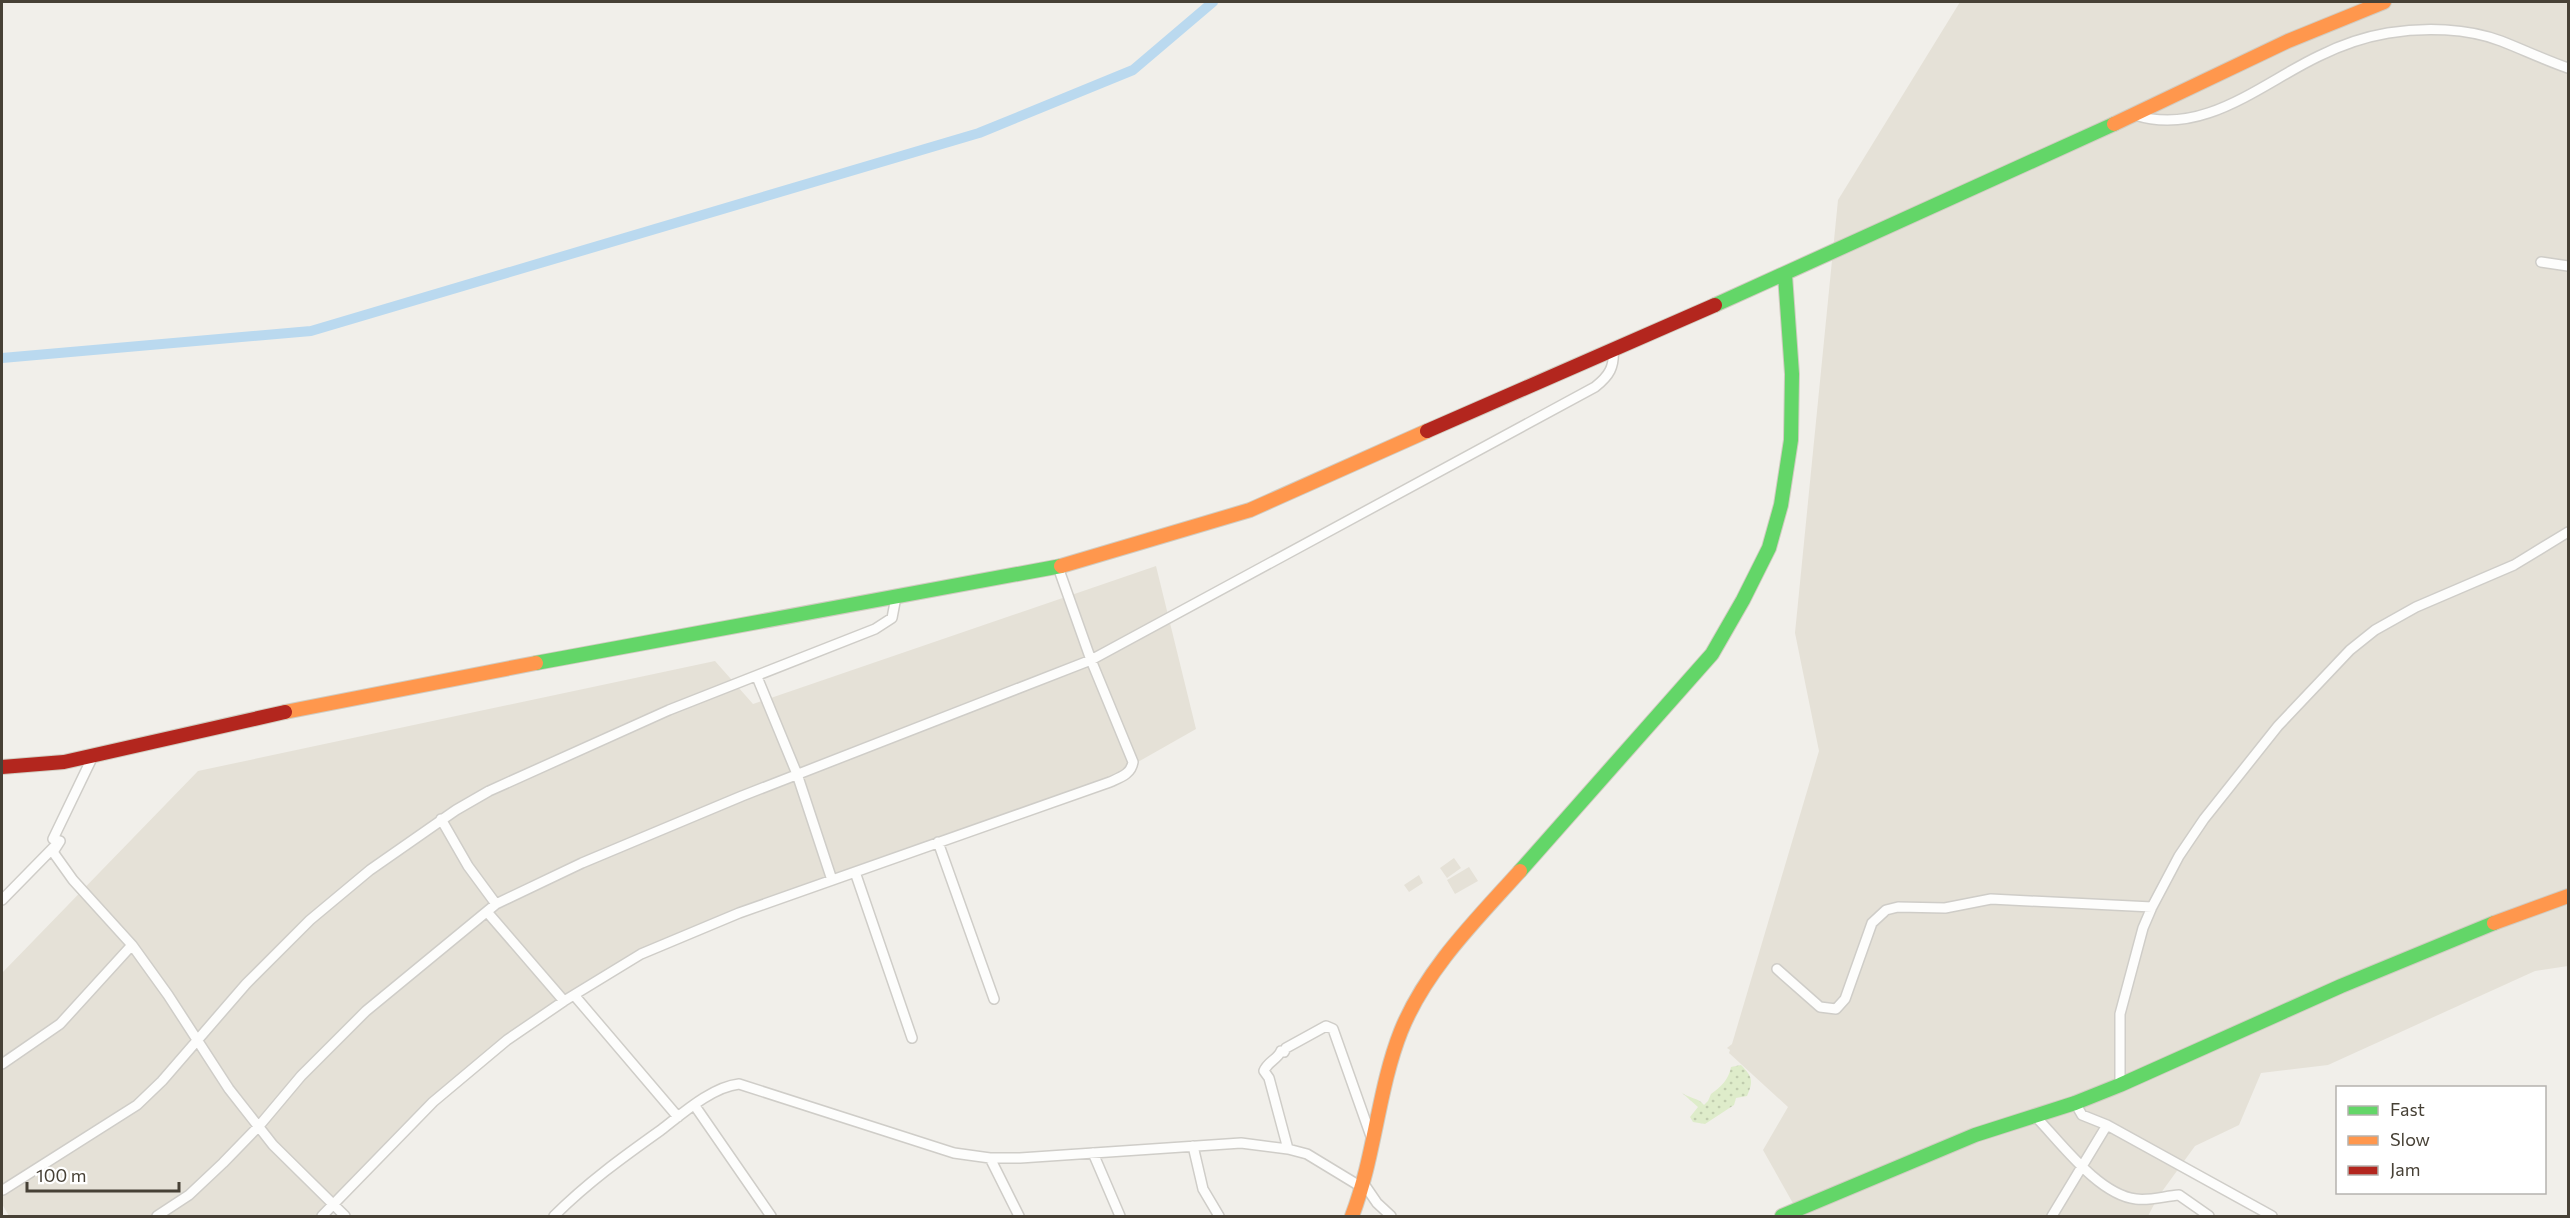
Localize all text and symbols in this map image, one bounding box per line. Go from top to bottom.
legend [2336,1086,2546,1194]
text: Fast [2390,1098,2425,1120]
text: Slow [2390,1128,2430,1150]
scale bar [27,1155,178,1193]
text: Jam [2390,1158,2420,1180]
text: 100 m [36,1164,86,1186]

